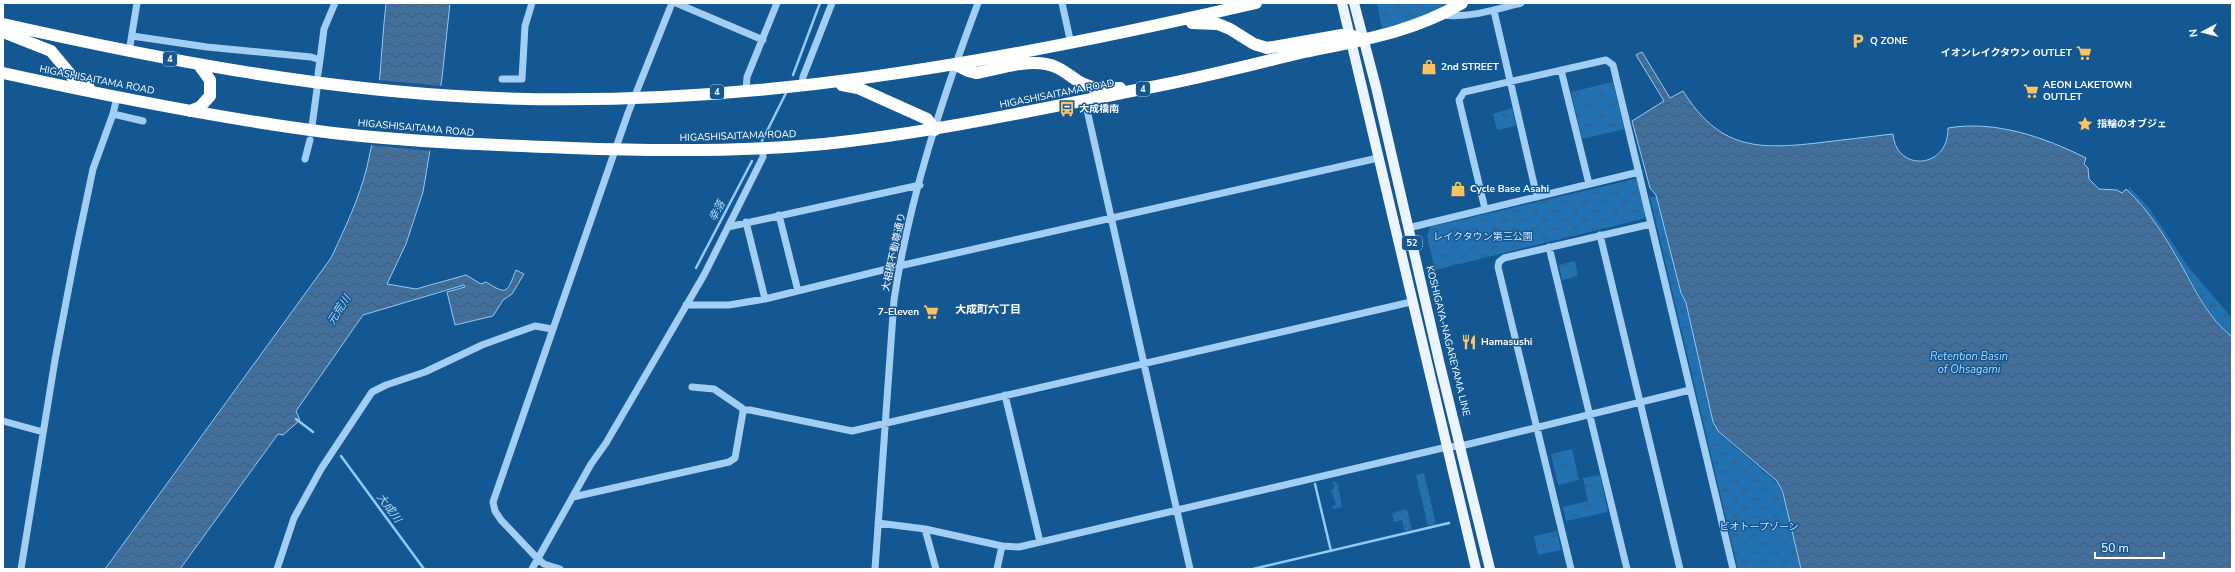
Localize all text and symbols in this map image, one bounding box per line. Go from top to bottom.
north arrow [2183,12,2223,52]
text: N [2186,28,2202,38]
parking icon: Q ZONE [1849,32,1867,50]
place label: Q ZONE [1870,34,1908,48]
supermarket icon: イオンレイクタウン OUTLET [2075,44,2093,62]
place label: イオンレイクタウン OUTLET [1941,46,2073,60]
road number: 4 [163,52,177,66]
shop icon: 2nd STREET [1420,58,1438,76]
place label: 2nd STREET [1441,60,1500,74]
street label: HIGASHISAITAMA ROAD [38,62,156,98]
street label: HIGASHISAITAMA ROAD [998,76,1116,112]
place label: AEON LAKETOWN OUTLET [2043,78,2132,104]
road number: 4 [1136,82,1150,96]
supermarket icon: AEON LAKETOWN OUTLET [2022,82,2040,100]
road number: 4 [710,85,724,99]
bus stop icon: 大成橋南 [1058,100,1076,118]
place label: 大成橋南 [1079,102,1119,116]
place icon: 指輪のオブジェ [2076,115,2094,133]
street label: HIGASHISAITAMA ROAD [357,116,475,140]
place label: 指輪のオブジェ [2097,117,2167,131]
street label: HIGASHISAITAMA ROAD [679,127,797,145]
shop icon: Cycle Base Asahi [1449,180,1467,198]
place label: Cycle Base Asahi [1470,182,1549,196]
water label: 幸落 [705,196,730,224]
street label: 大相模不動尊通り [879,211,909,293]
park label: レイクタウン第三公園 [1433,230,1533,244]
road number: 52 [1402,236,1422,250]
street label: KOSHIGAYA-NAGAREYAMA LINE [1423,264,1473,418]
water label: 元荒川 [324,291,355,328]
district label: 大成町六丁目 [955,302,1021,317]
supermarket icon: 7-Eleven [922,303,940,321]
place label: 7-Eleven [878,305,919,319]
restaurant icon: Hamasushi [1460,333,1478,351]
place label: Hamasushi [1481,335,1532,349]
water label: Retention Basin of Ohsagami [1930,349,2008,377]
water label: 大成川 [373,490,405,527]
park label: ビオトープゾーン [1720,520,1798,534]
scale bar [2095,534,2164,560]
text: 50 m [2101,540,2129,556]

